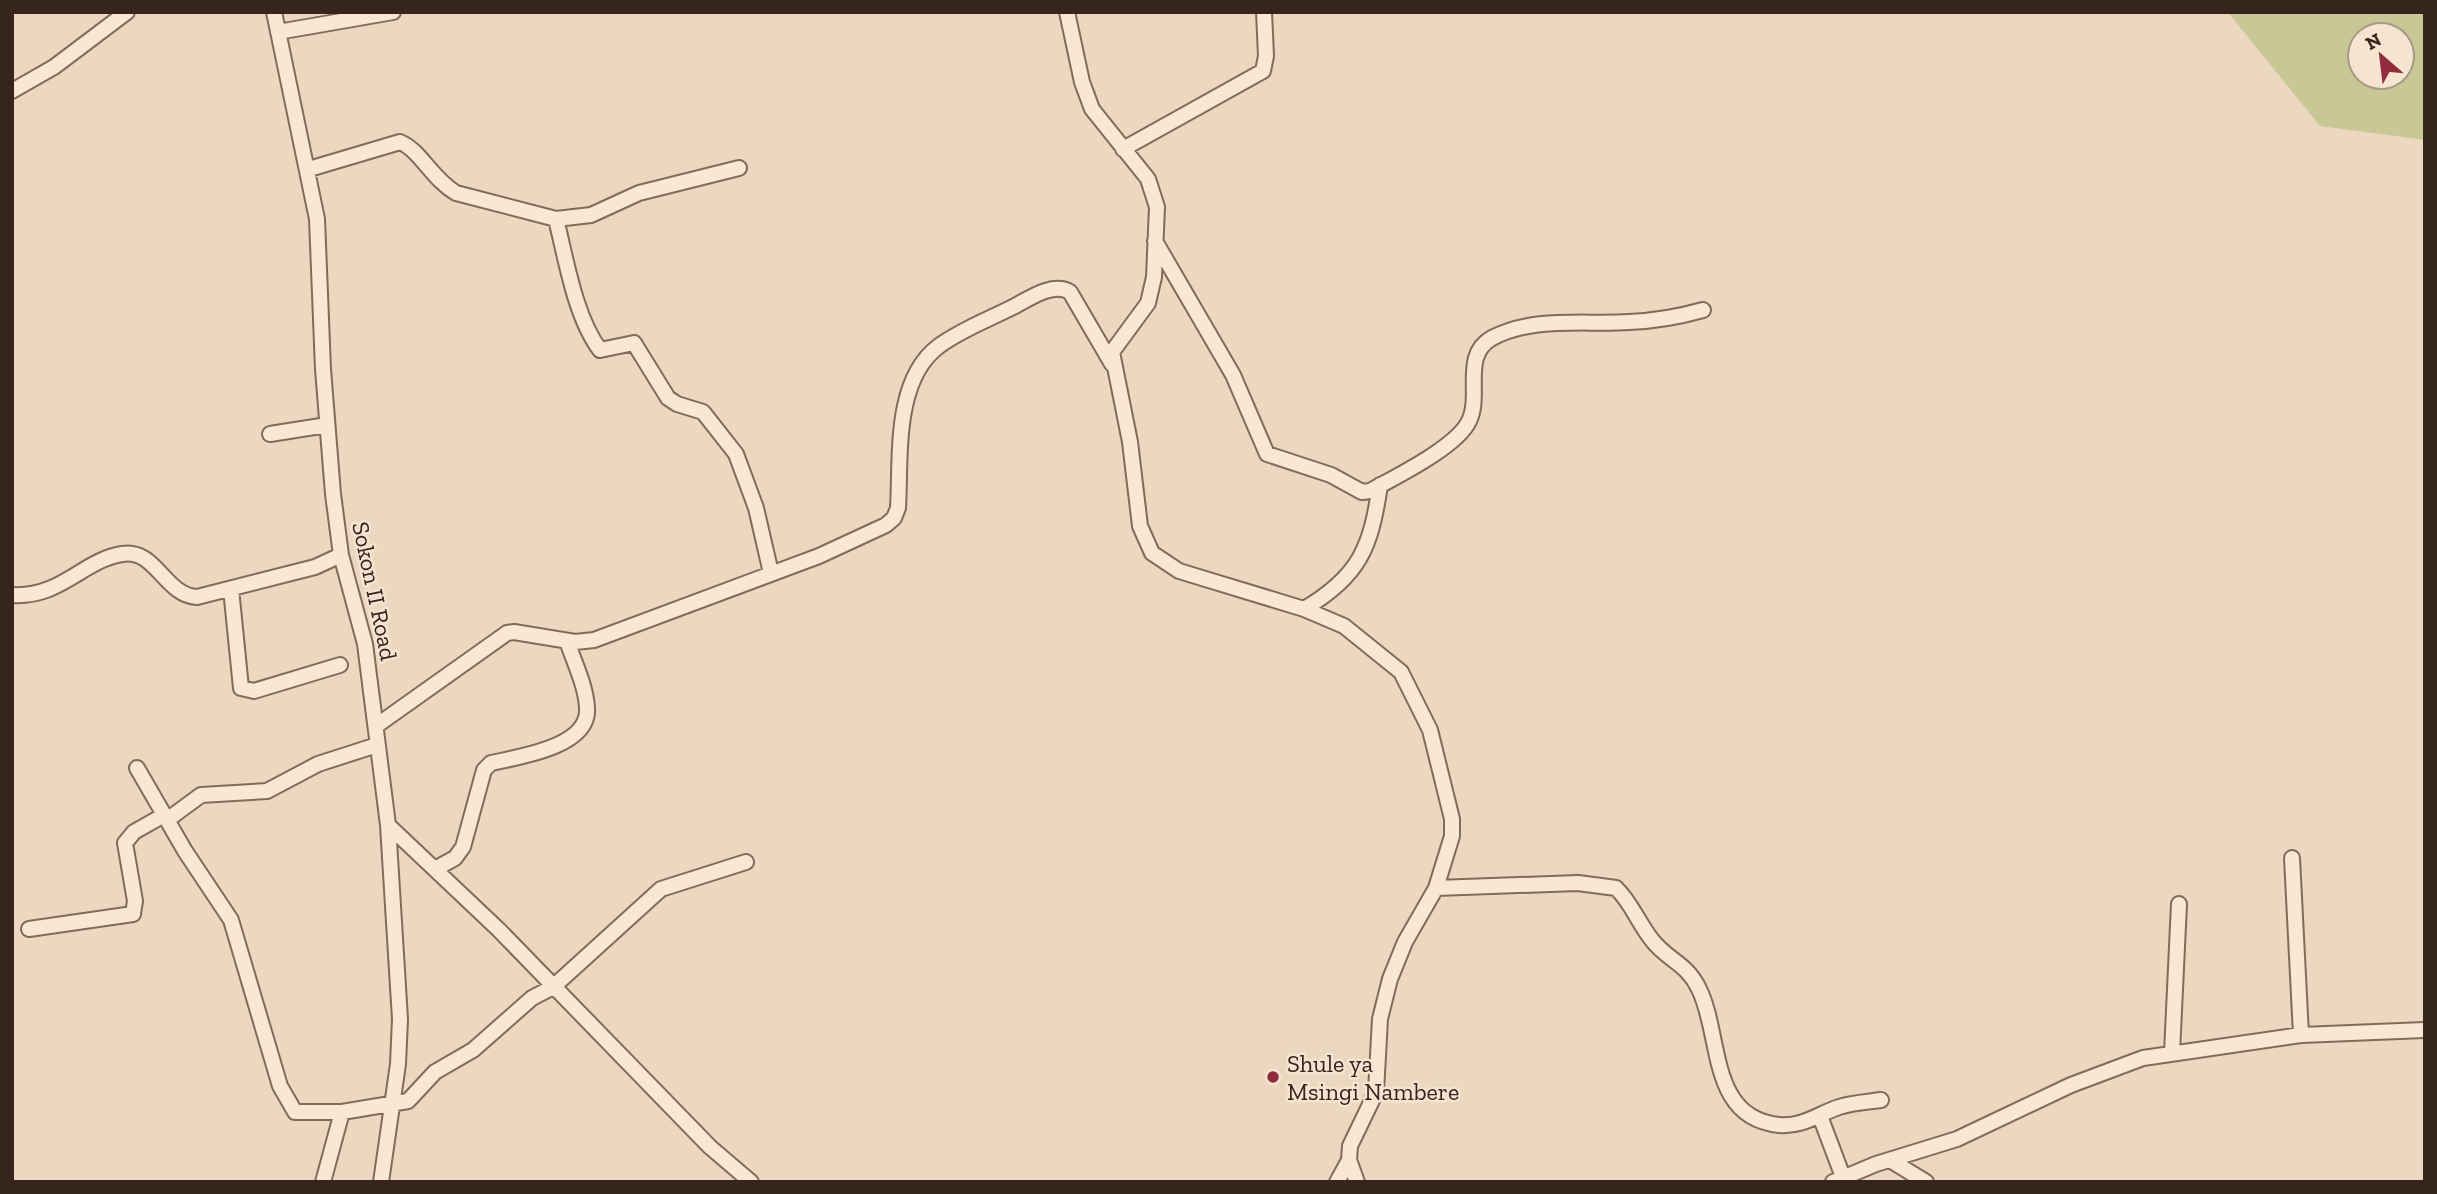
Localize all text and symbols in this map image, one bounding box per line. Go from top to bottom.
north arrow [2346,21,2416,91]
text: N [2361,28,2385,55]
street label: Sokon II Road [346,519,404,663]
place label: Shule ya Msingi Nambere [1287,1049,1459,1106]
marker: Shule ya Msingi Nambere [1265,1069,1281,1085]

